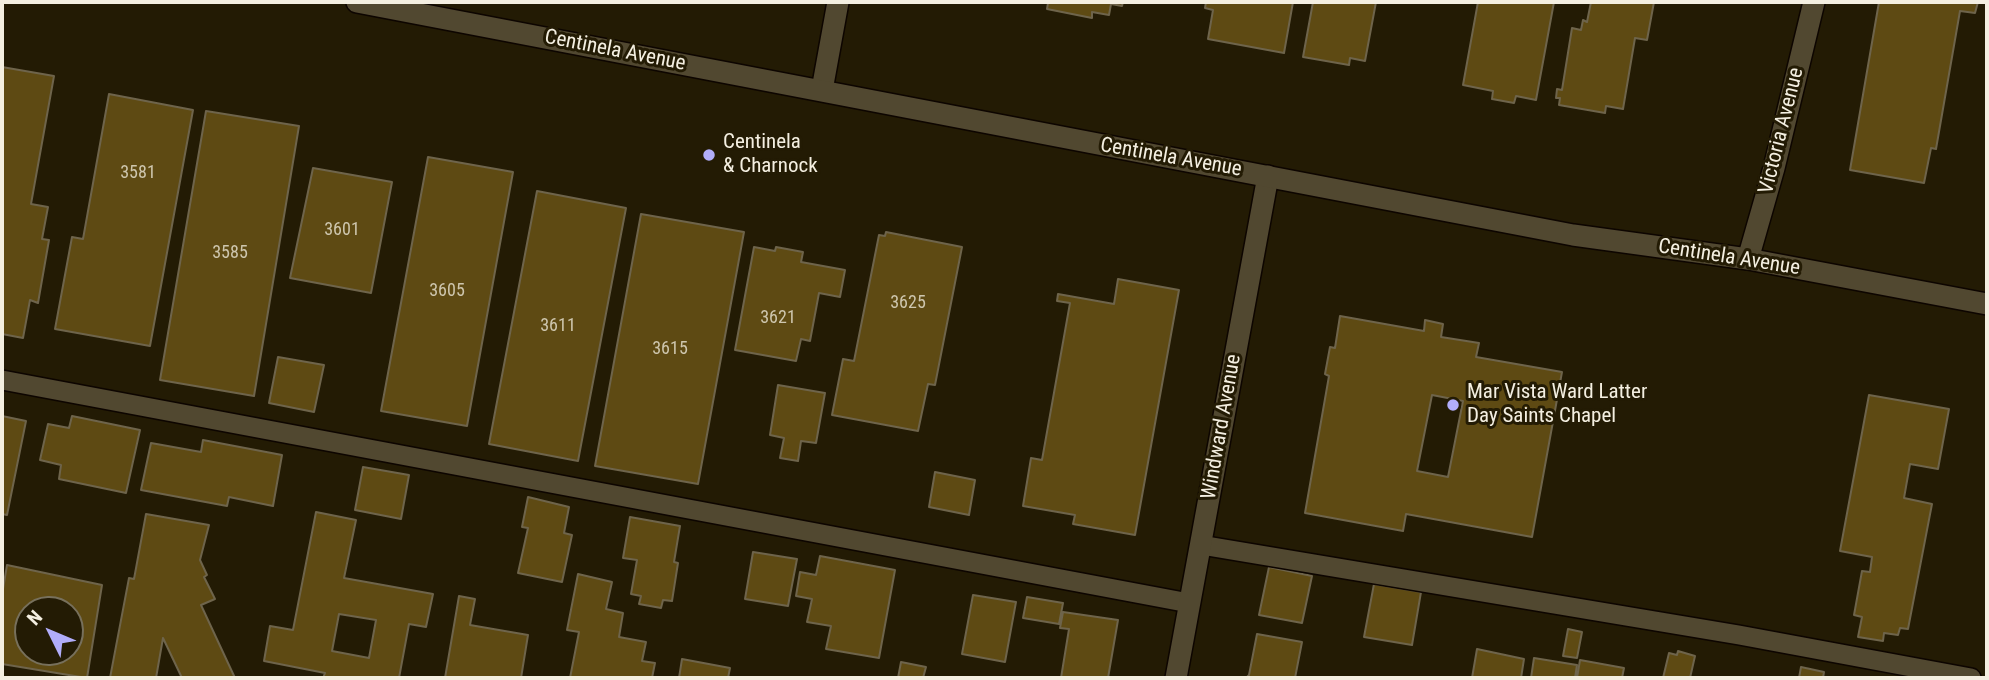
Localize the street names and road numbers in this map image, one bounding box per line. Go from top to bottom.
street label: Centinela Avenue [542,25,688,77]
street label: Victoria Avenue [1754,65,1810,197]
street label: Centinela Avenue [1098,133,1244,183]
street label: Centinela Avenue [1656,234,1802,282]
street label: Windward Avenue [1197,352,1247,502]

